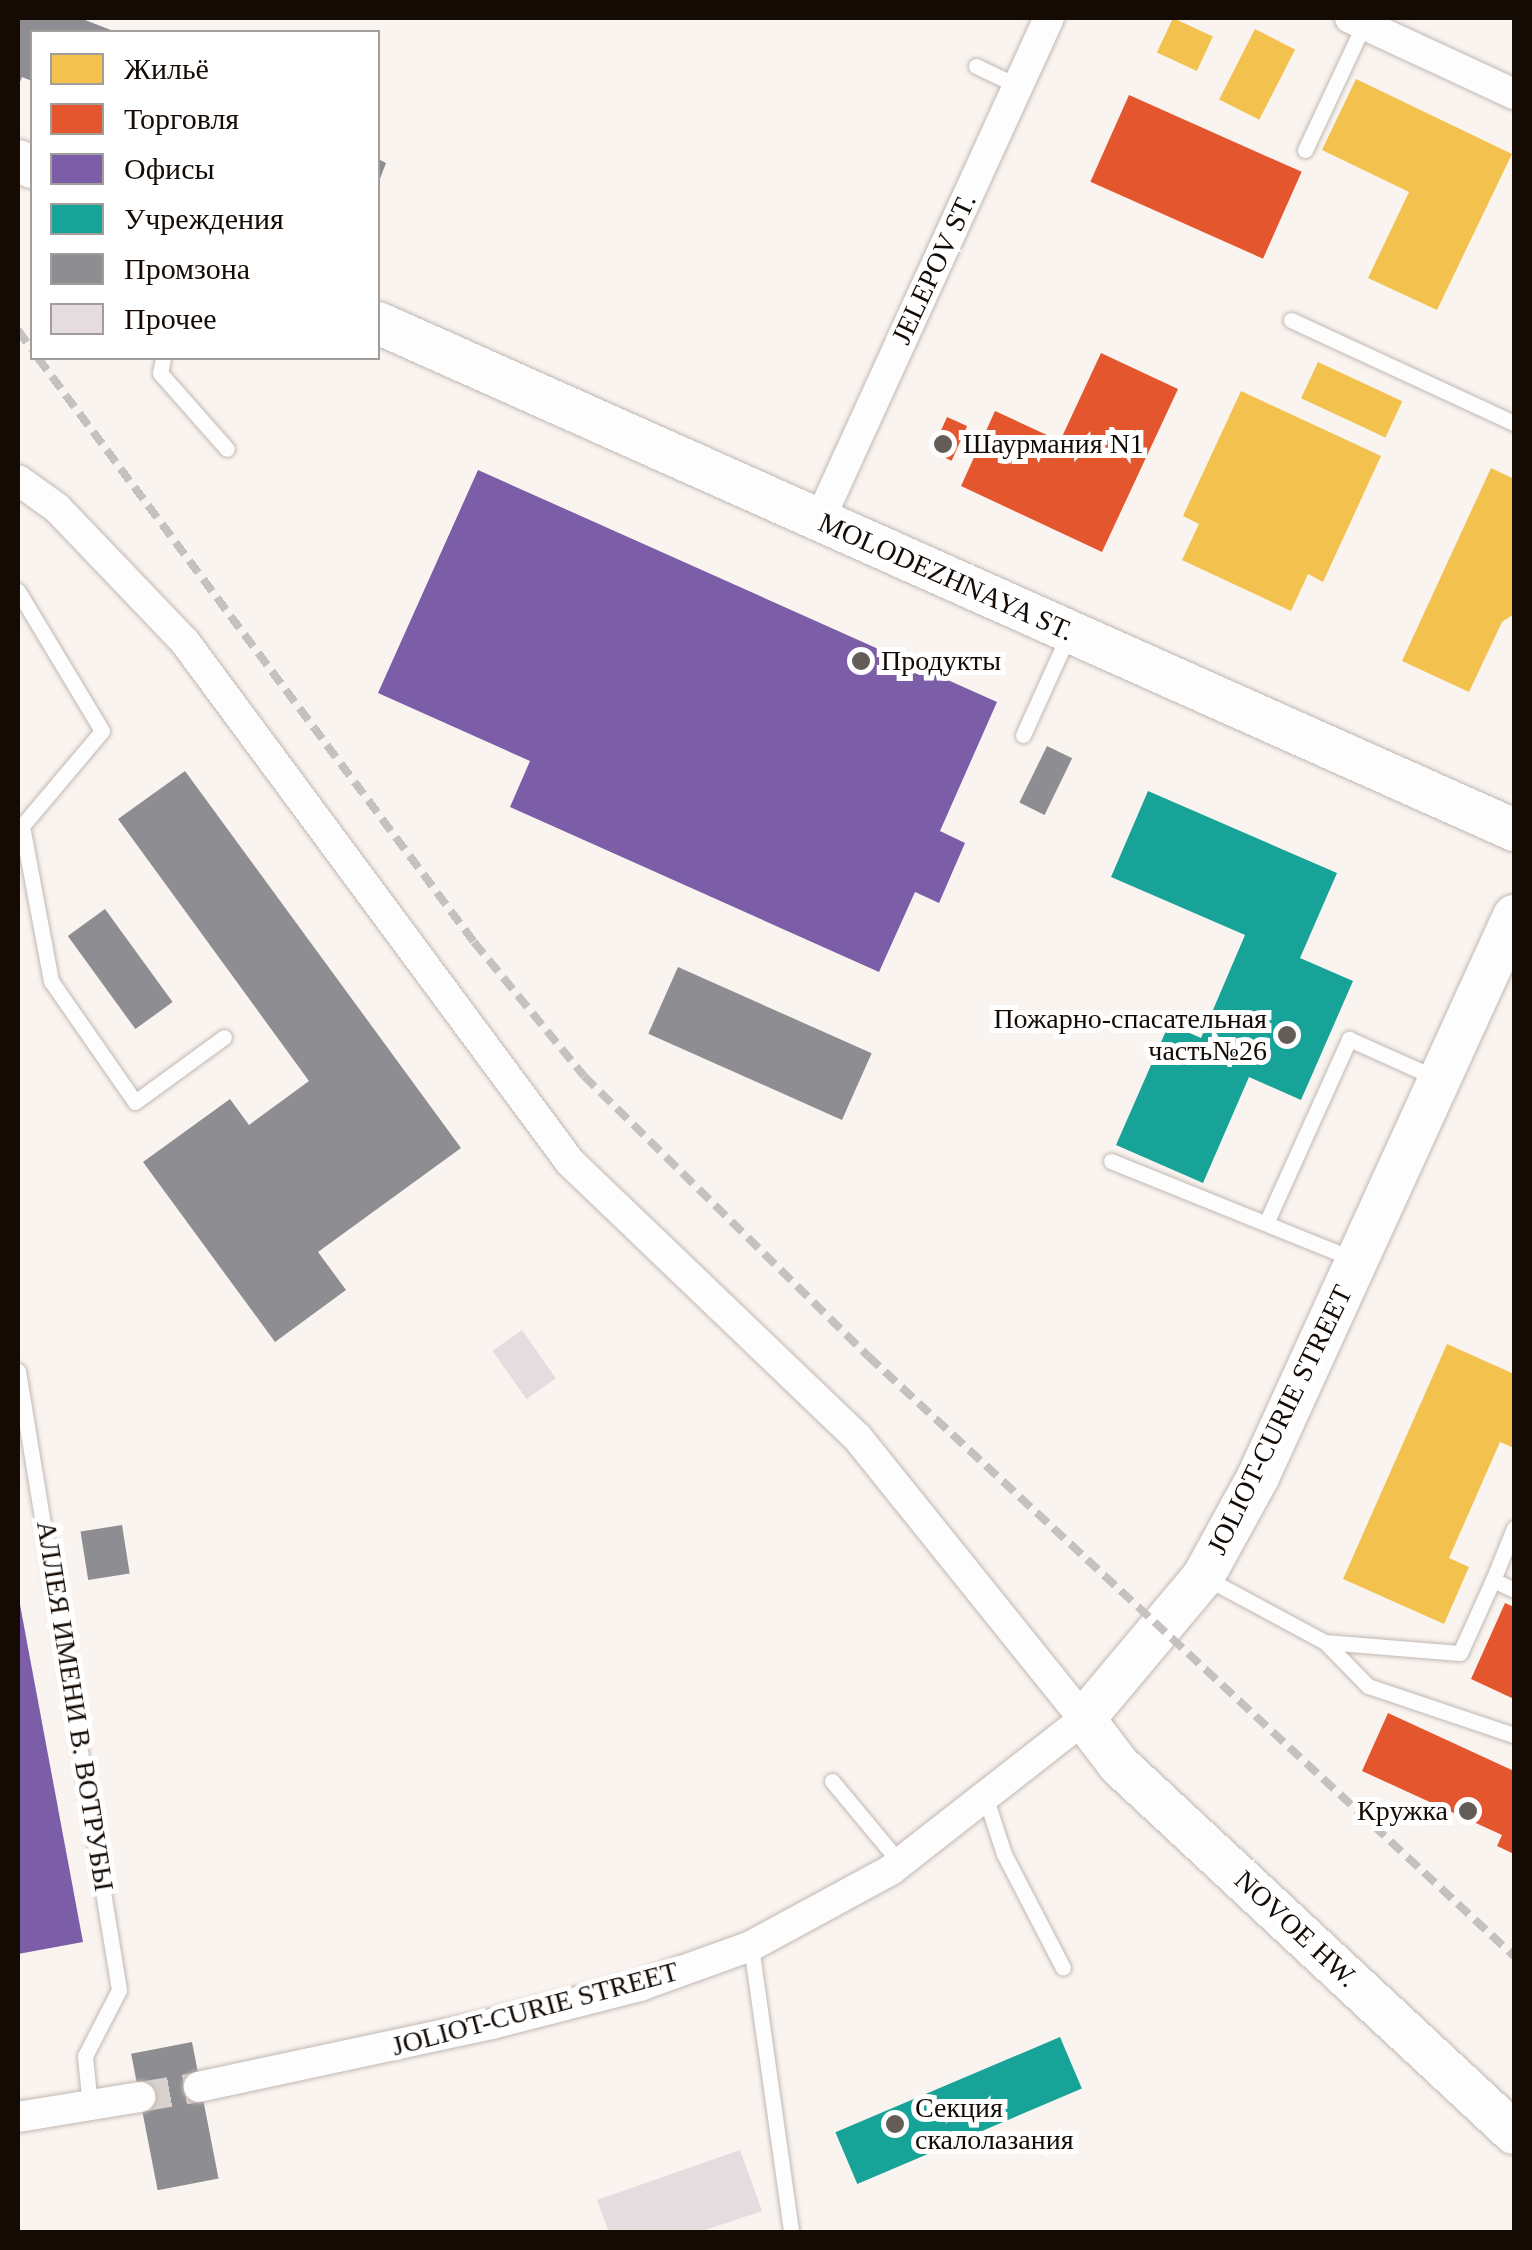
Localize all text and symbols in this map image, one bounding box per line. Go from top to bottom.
legend [30,30,380,360]
text: Жильё [124,52,209,85]
text: Торговля [124,102,239,135]
text: Офисы [124,152,215,185]
street label: JELEPOV ST. [884,188,984,350]
text: Учреждения [124,202,284,235]
text: Промзона [124,252,250,285]
text: Прочее [124,302,217,335]
place label: Шаурмания N1 [963,427,1144,461]
marker: Шаурмания N1 [932,433,954,455]
street label: MOLODEZHNAYA ST. [813,505,1079,649]
place label: Продукты [881,644,1001,678]
marker: Продукты [850,650,872,672]
place label: Пожарно-спасательная часть№26 [993,1002,1267,1068]
marker: Пожарно-спасательная часть№26 [1276,1024,1298,1046]
street label: JOLIOT-CURIE STREET [1200,1280,1360,1560]
street label: АЛЛЕЯ ИМЕНИ В. ВОТРУБЫ [29,1518,121,1894]
place label: Кружка [1357,1794,1448,1828]
marker: Кружка [1457,1800,1479,1822]
street label: NOVOE HW. [1227,1863,1365,1995]
street label: JOLIOT-CURIE STREET [388,1955,682,2063]
place label: Секция скалолазания [915,2091,1074,2157]
marker: Секция скалолазания [884,2113,906,2135]

